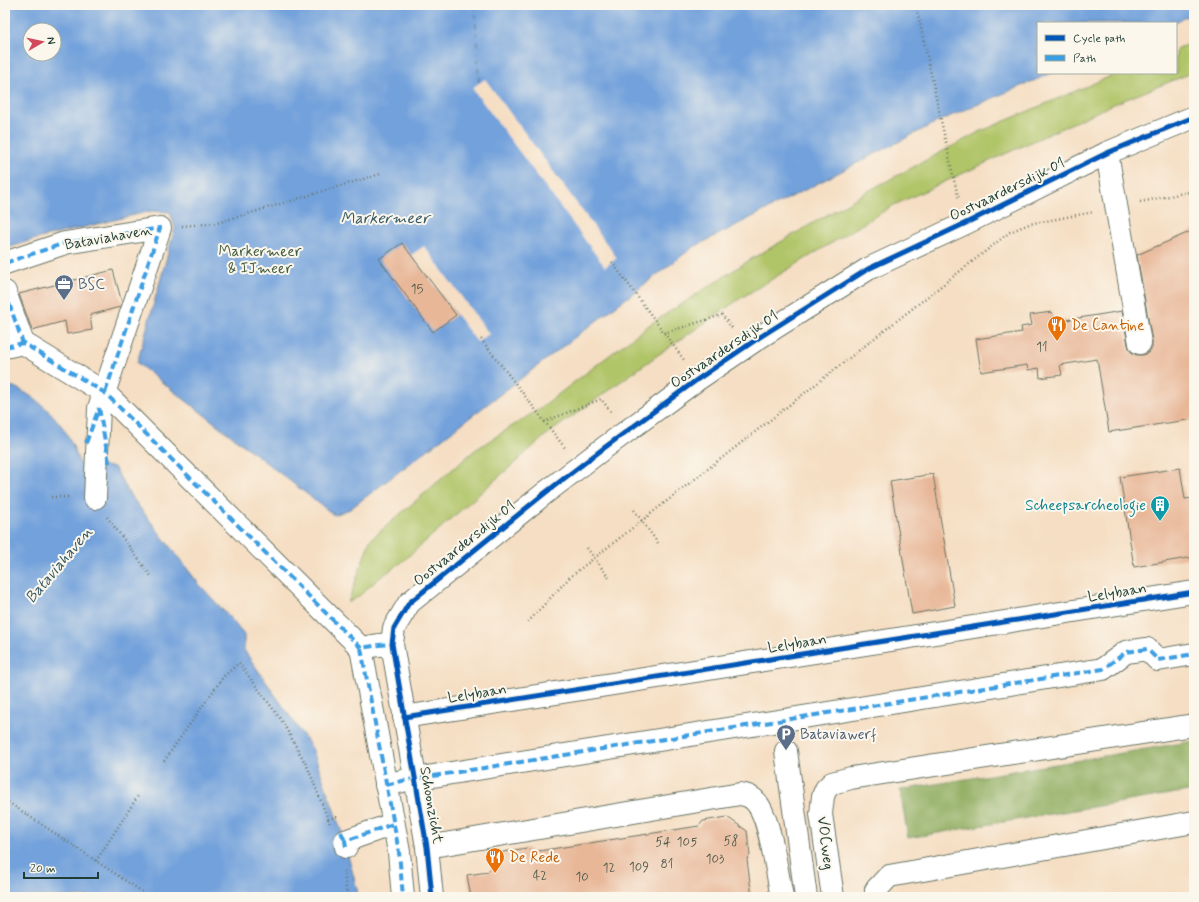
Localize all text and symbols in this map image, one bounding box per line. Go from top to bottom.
north arrow [22,22,62,62]
legend [1037,22,1177,74]
text: Cycle path [1073,31,1125,47]
text: N [43,36,58,45]
text: Path [1073,51,1096,67]
street label: Oostvaardersdijk 01 [946,153,1068,227]
water label: Markermeer [341,208,432,229]
street label: Bataviahaven [63,220,154,255]
park label: Markermeer & IJmeer [218,242,302,279]
office icon: BSC [53,273,75,301]
place label: BSC [78,275,105,295]
house number: 15 [411,281,423,298]
street label: Oostvaardersdijk 01 [667,306,782,393]
restaurant icon: De Cantine [1046,314,1068,342]
place label: De Cantine [1071,316,1144,336]
house number: 11 [1036,339,1048,356]
building icon: Scheepsarcheologie [1149,494,1171,522]
street label: Oostvaardersdijk 01 [409,496,520,591]
place label: Scheepsarcheologie [1025,496,1146,517]
water label: Bataviahaven [21,522,98,608]
street label: Lelybaan [1086,578,1148,608]
street label: Lelybaan [766,629,828,659]
street label: Lelybaan [446,679,508,709]
parking icon: Bataviawerf [775,723,797,751]
place label: Bataviawerf [800,725,877,745]
street label: Schoonzicht [414,765,448,845]
street label: VOCweg [812,815,838,871]
house number: 58 [724,833,738,850]
house number: 54 [655,834,671,851]
house number: 105 [677,834,697,851]
restaurant icon: De Rede [484,846,506,874]
place label: De Rede [509,848,560,868]
house number: 103 [706,851,725,868]
scale bar [24,854,98,880]
house number: 81 [661,856,673,873]
house number: 109 [629,859,649,876]
house number: 12 [603,860,615,877]
text: 20 m [30,861,56,877]
house number: 42 [533,868,547,885]
house number: 10 [575,869,589,886]

